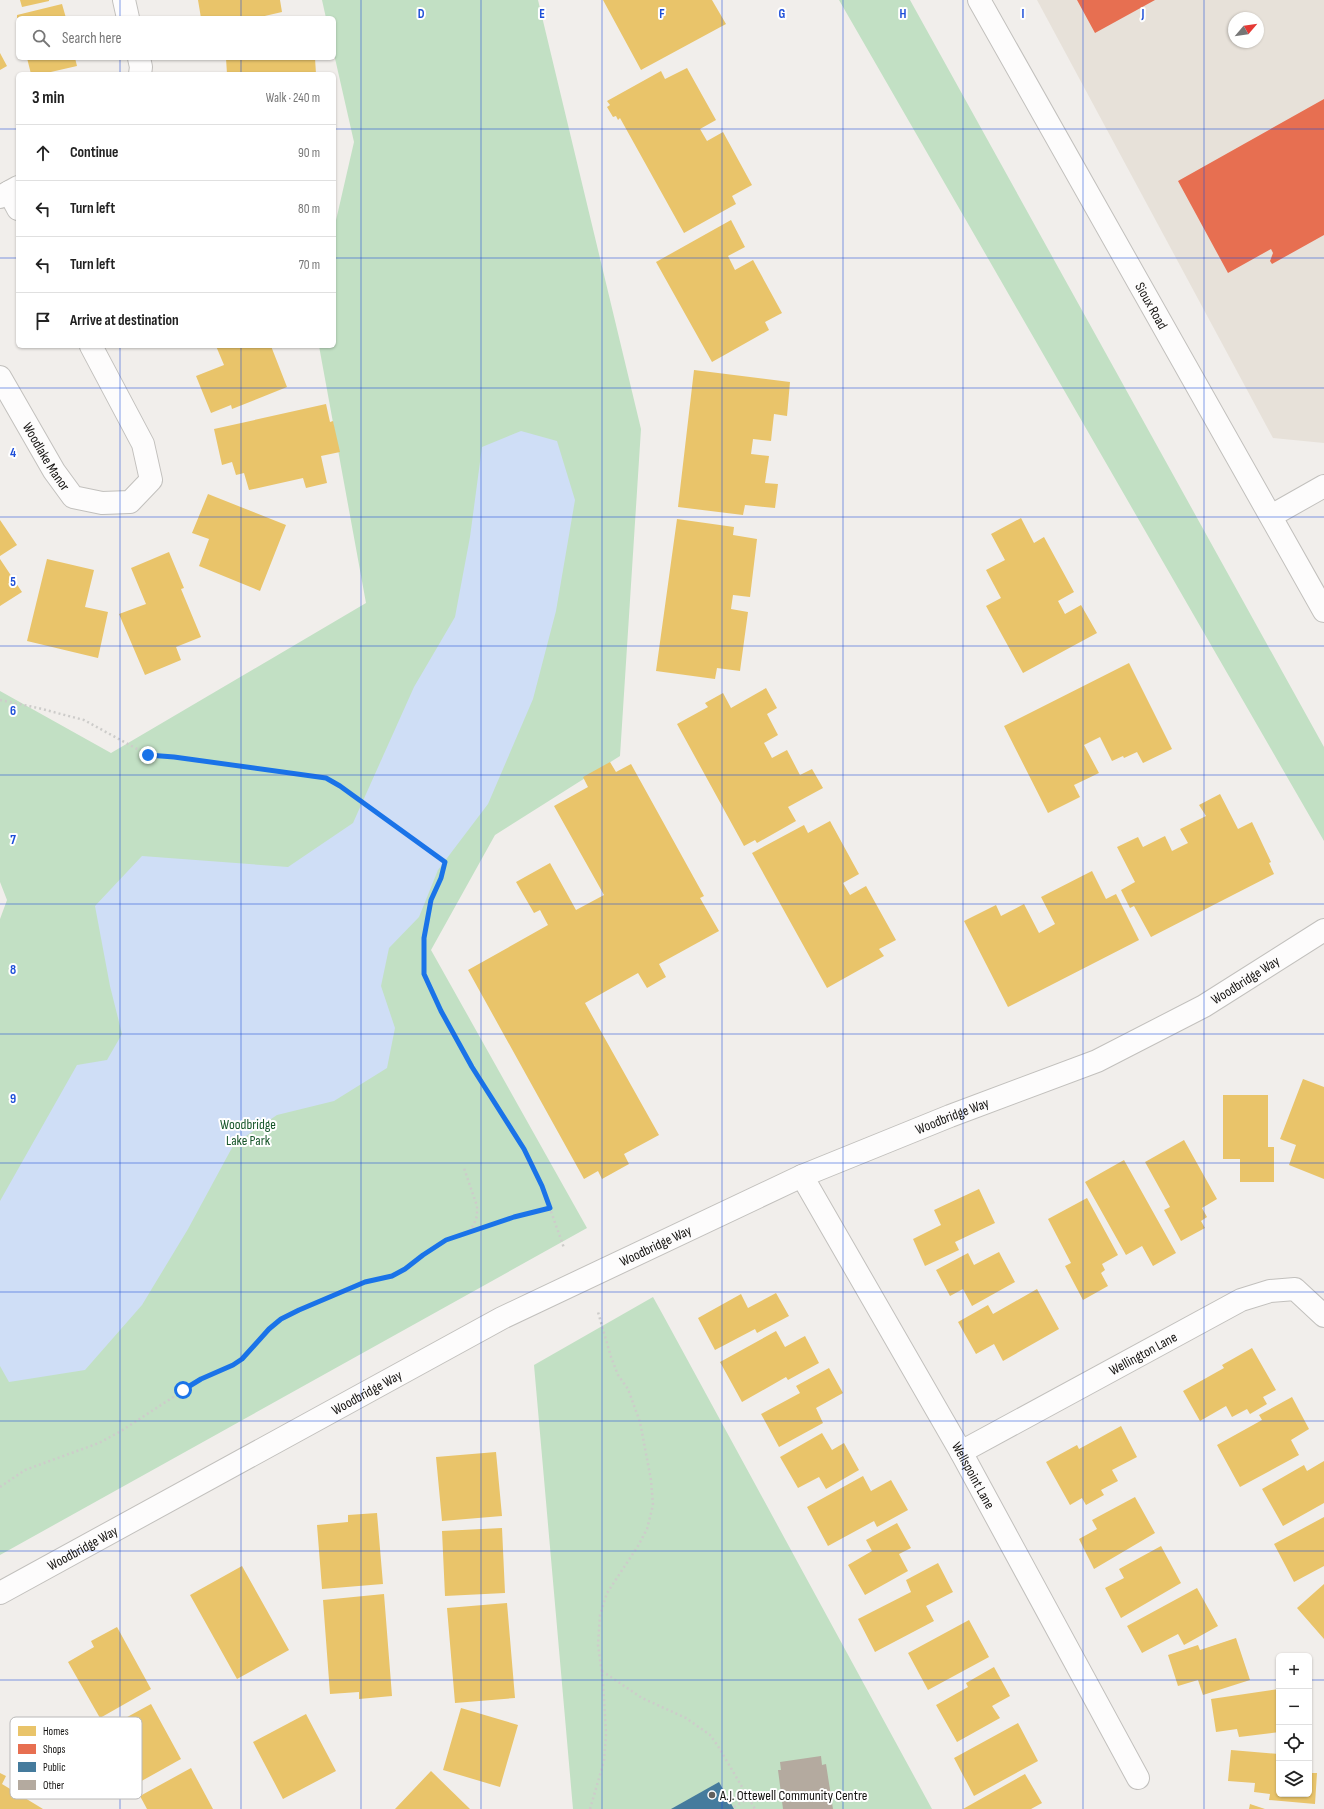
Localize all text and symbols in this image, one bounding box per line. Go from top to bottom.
text: D [418,6,425,22]
text: E [539,6,545,22]
text: F [659,6,665,22]
text: G [779,6,786,22]
text: H [900,6,907,22]
text: I [1022,6,1025,22]
text: J [1141,6,1145,22]
north arrow [1228,12,1264,48]
search box [16,16,336,60]
icon: search [30,27,52,49]
text: Search here [62,29,122,48]
text: 3 min [32,88,65,108]
text: Walk · 240 m [266,90,320,106]
icon: ahead [32,142,54,164]
text: Continue [70,143,119,162]
text: 90 m [298,145,320,161]
icon: left [32,198,54,220]
text: Turn left [70,199,115,218]
text: 80 m [298,201,320,217]
icon: left [32,254,54,276]
text: Turn left [70,255,115,274]
text: 70 m [299,257,320,273]
street label: Sioux Road [1132,279,1172,332]
icon: arrive [32,310,54,332]
text: Arrive at destination [70,311,179,330]
street label: Woodlake Manor [19,419,74,494]
text: 4 [10,445,16,461]
text: 5 [10,574,16,590]
text: 6 [10,703,16,719]
route end [139,746,157,764]
text: 7 [10,832,16,848]
street label: Woodbridge Way [1208,952,1283,1008]
text: 8 [10,962,16,978]
text: 9 [10,1091,16,1107]
street label: Woodbridge Way [913,1094,992,1138]
park label: Woodbridge Lake Park [220,1116,276,1149]
street label: Woodbridge Way [617,1221,695,1270]
street label: Wellington Lane [1106,1328,1180,1379]
street label: Woodbridge Way [329,1366,405,1418]
route start [174,1381,192,1399]
street label: Wellspoint Lane [948,1439,999,1512]
street label: Woodbridge Way [44,1521,121,1574]
map controls [1276,1653,1312,1797]
button: + [1276,1653,1312,1689]
button: − [1276,1689,1312,1725]
legend [10,1717,142,1799]
text: Homes [43,1725,69,1738]
button: locate [1276,1725,1312,1761]
text: Shops [43,1743,66,1756]
text: Public [43,1761,66,1774]
button: layers [1276,1761,1312,1797]
text: Other [43,1779,64,1792]
place label: A.J. Ottewell Community Centre [719,1787,867,1804]
marker: A.J. Ottewell Community Centre [707,1790,717,1800]

